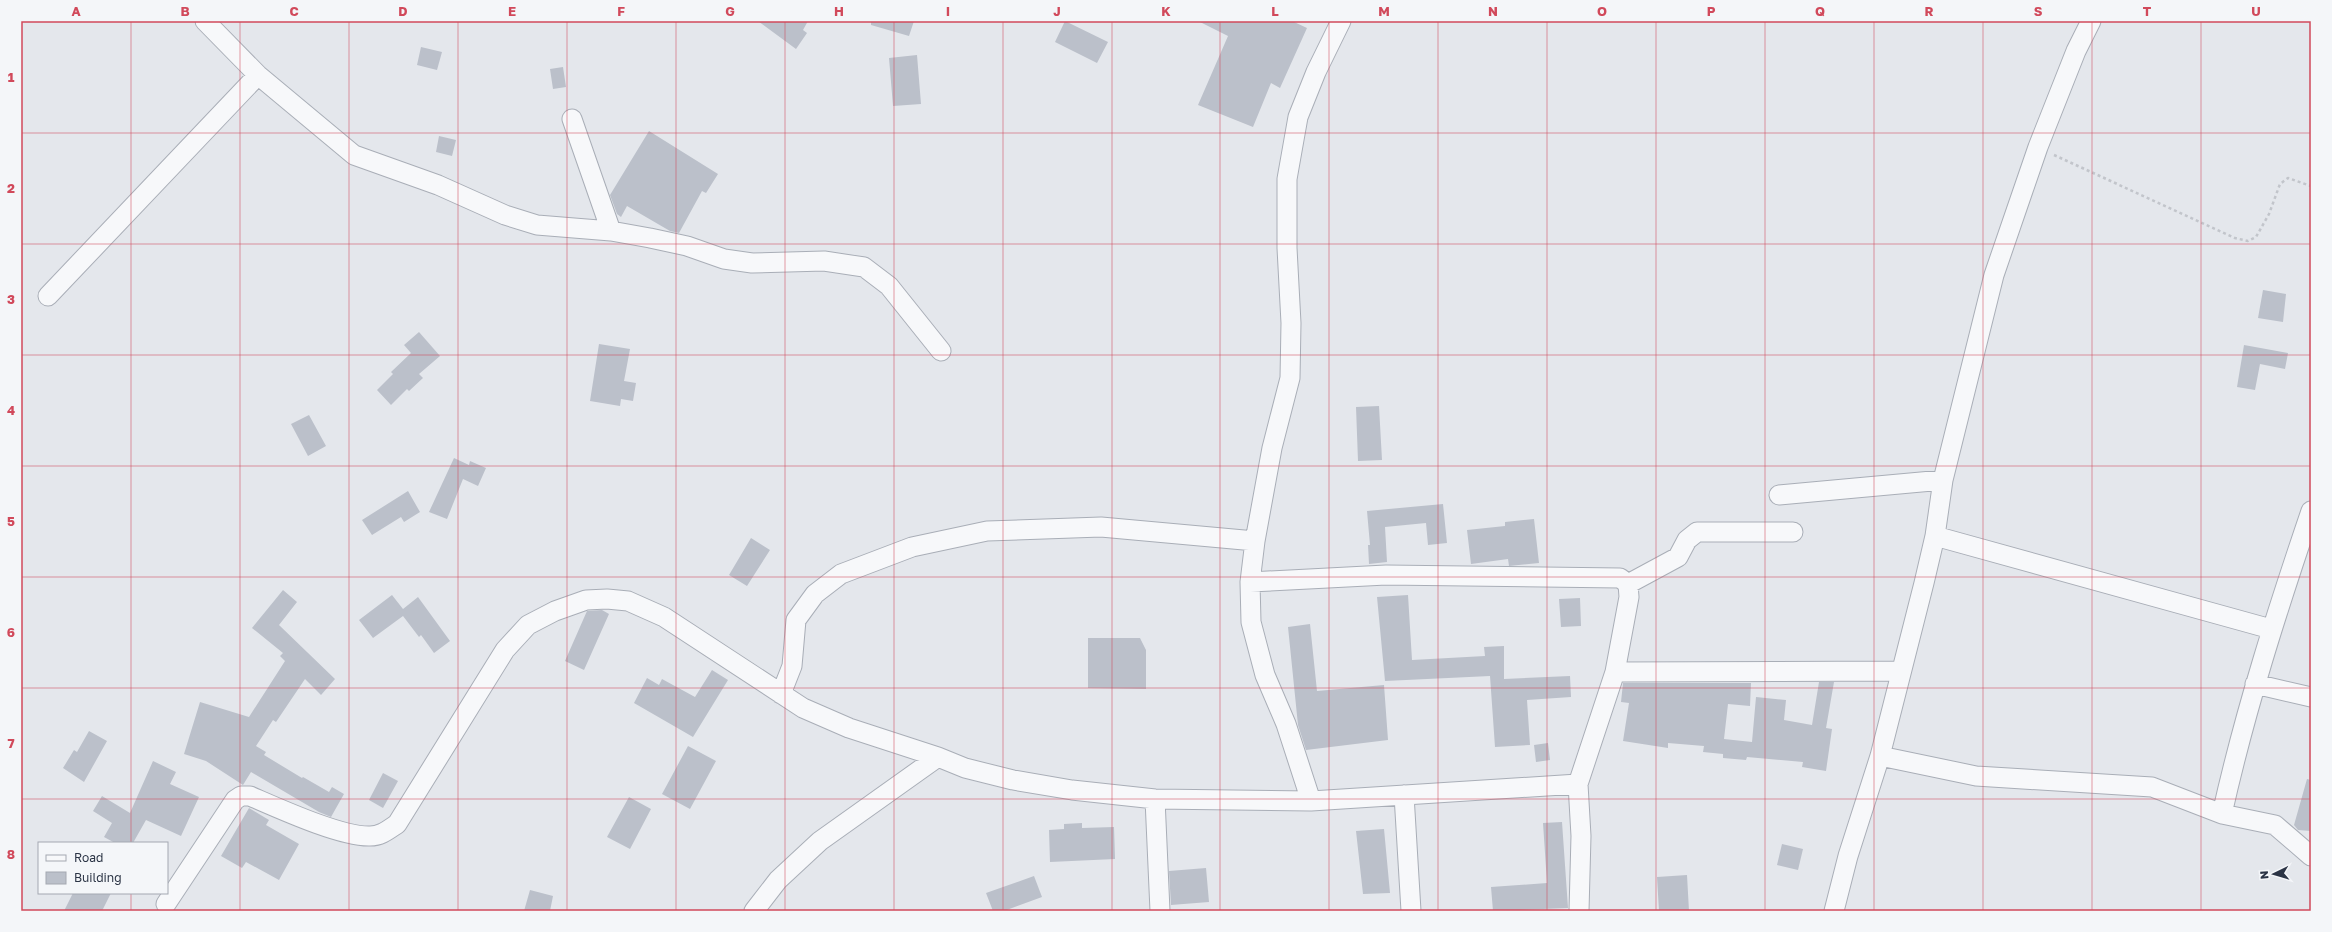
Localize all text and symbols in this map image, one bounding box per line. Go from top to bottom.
text: A [71,3,81,19]
text: B [180,3,190,19]
text: C [289,3,299,19]
text: D [398,3,408,19]
text: E [508,3,516,19]
text: F [617,3,625,19]
text: G [725,3,735,19]
text: H [834,3,844,19]
text: I [946,3,950,19]
text: J [1053,3,1061,19]
text: K [1161,3,1171,19]
text: L [1271,3,1279,19]
text: M [1378,3,1390,19]
text: N [1488,3,1498,19]
text: O [1597,3,1607,19]
text: P [1707,3,1716,19]
text: Q [1815,3,1825,19]
text: R [1924,3,1934,19]
text: S [2034,3,2043,19]
text: T [2143,3,2152,19]
text: U [2251,3,2261,19]
text: 1 [8,69,15,85]
text: 2 [7,180,15,196]
text: 3 [7,291,15,307]
text: 4 [7,402,15,418]
text: 5 [7,513,15,529]
text: 6 [7,624,15,640]
text: 7 [7,735,15,751]
legend [38,842,168,894]
text: 8 [7,846,15,862]
text: Road [74,850,103,865]
north arrow [2254,854,2294,894]
text: Building [74,870,122,885]
text: N [2257,870,2270,880]

